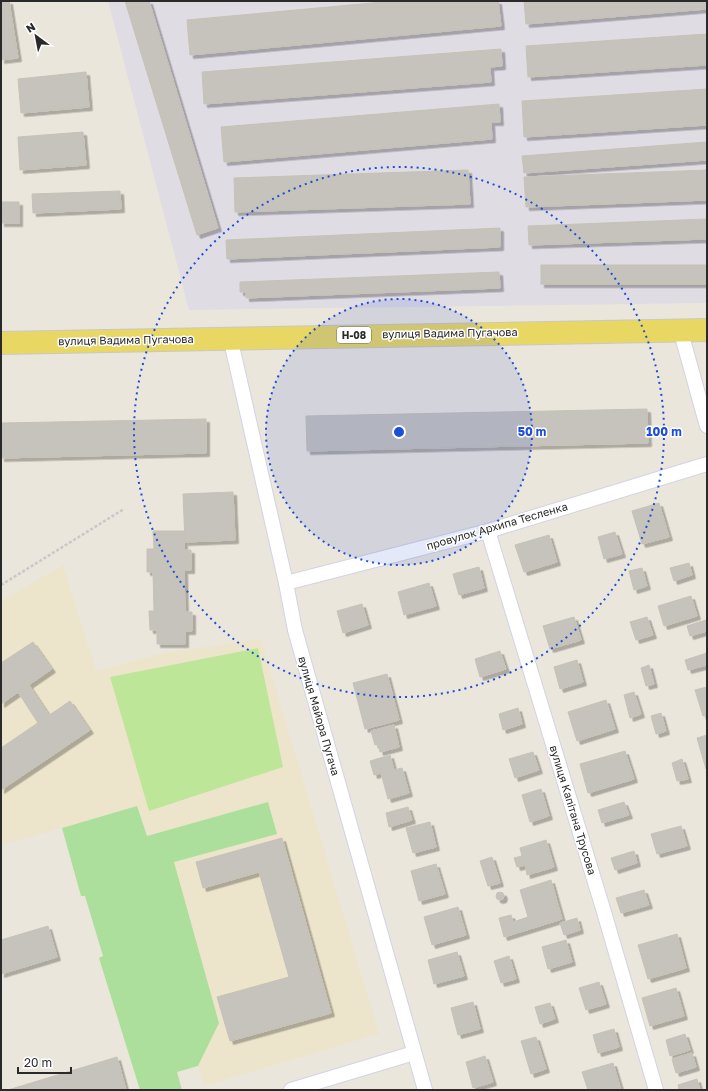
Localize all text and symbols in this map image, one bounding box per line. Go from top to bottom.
north arrow [16,16,56,56]
text: N [23,19,37,35]
street label: вулиця Вадима Пугачова [382,325,518,340]
road number: Н-08 [337,327,371,343]
street label: вулиця Вадима Пугачова [58,332,194,347]
text: 50 m [518,424,546,439]
text: 100 m [646,424,682,439]
centre of rings [392,425,406,439]
street label: провулок Архипа Тесленка [425,499,569,552]
street label: вулиця Майора Пугача [296,655,343,777]
street label: вулиця Капітана Трусова [548,743,599,876]
scale bar [18,1049,71,1075]
text: 20 m [24,1055,52,1070]

